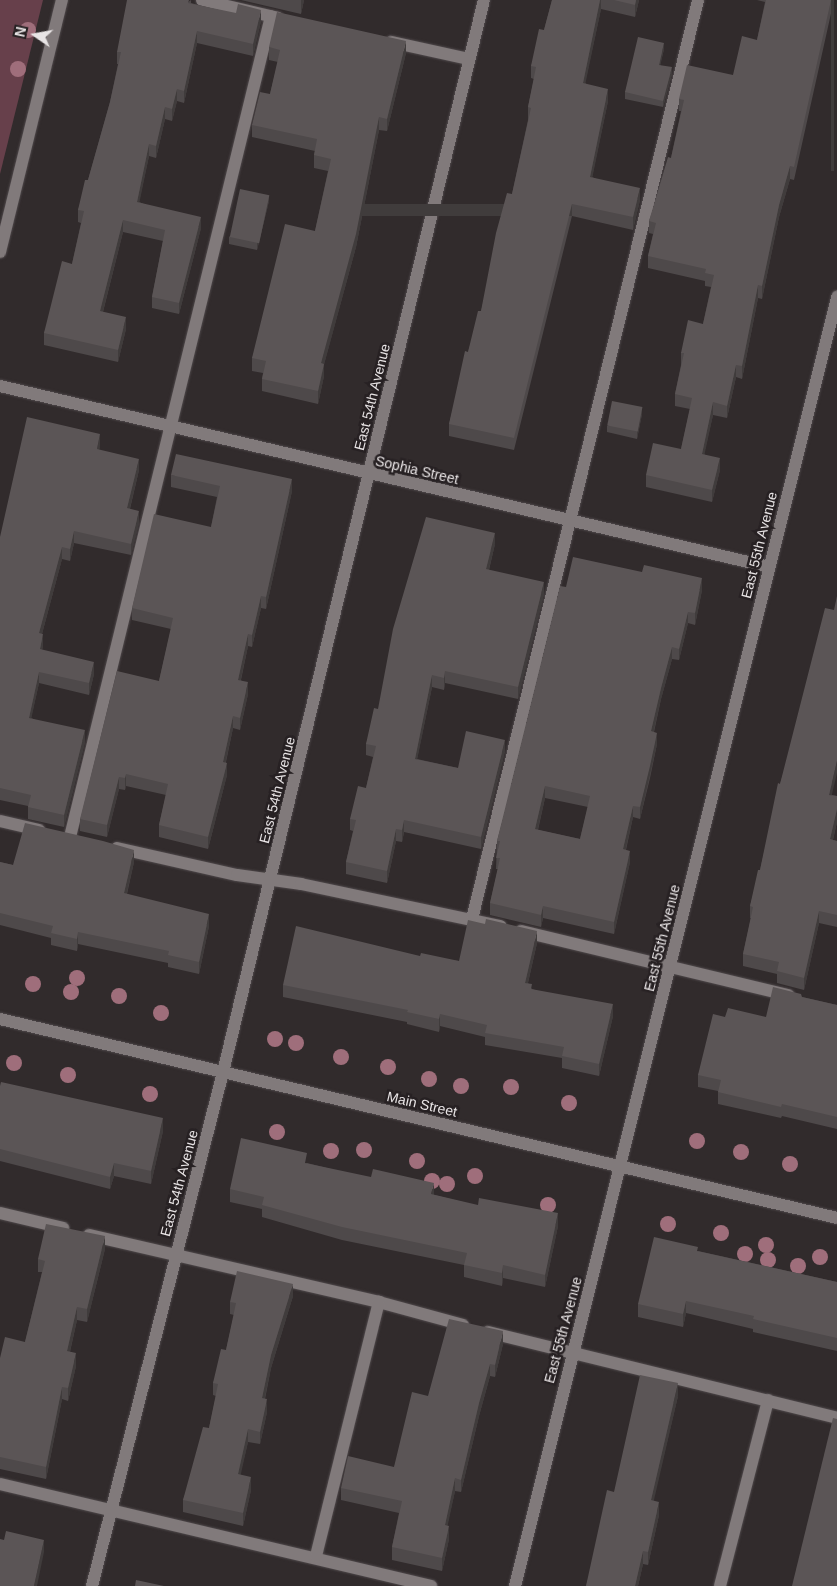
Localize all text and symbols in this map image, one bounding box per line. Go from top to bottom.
north arrow [10,10,60,60]
text: N [11,25,29,38]
street label: East 54th Avenue [351,341,393,453]
street label: Sophia Street [374,452,460,488]
street label: East 55th Avenue [738,489,780,601]
street label: East 54th Avenue [256,734,298,846]
street label: East 55th Avenue [641,882,683,994]
street label: Main Street [385,1088,459,1120]
street label: East 54th Avenue [157,1128,201,1238]
street label: East 55th Avenue [541,1275,585,1385]

